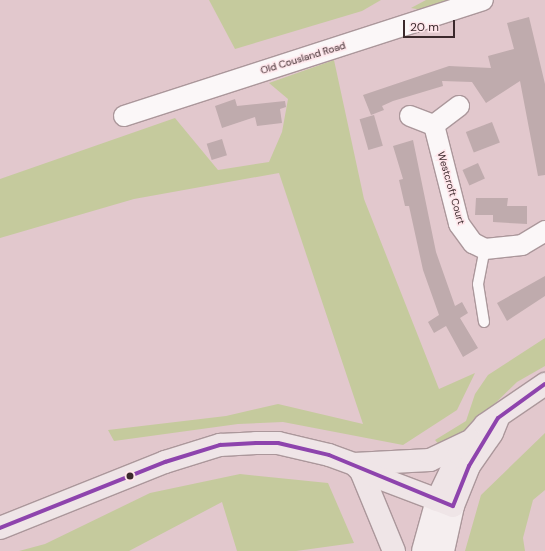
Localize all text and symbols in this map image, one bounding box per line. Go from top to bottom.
scale bar [405,12,457,38]
text: 20 m [410,19,439,35]
street label: Old Cousland Road [259,39,347,77]
street label: Westcroft Court [435,150,467,226]
unlabelled marker [125,471,135,481]

